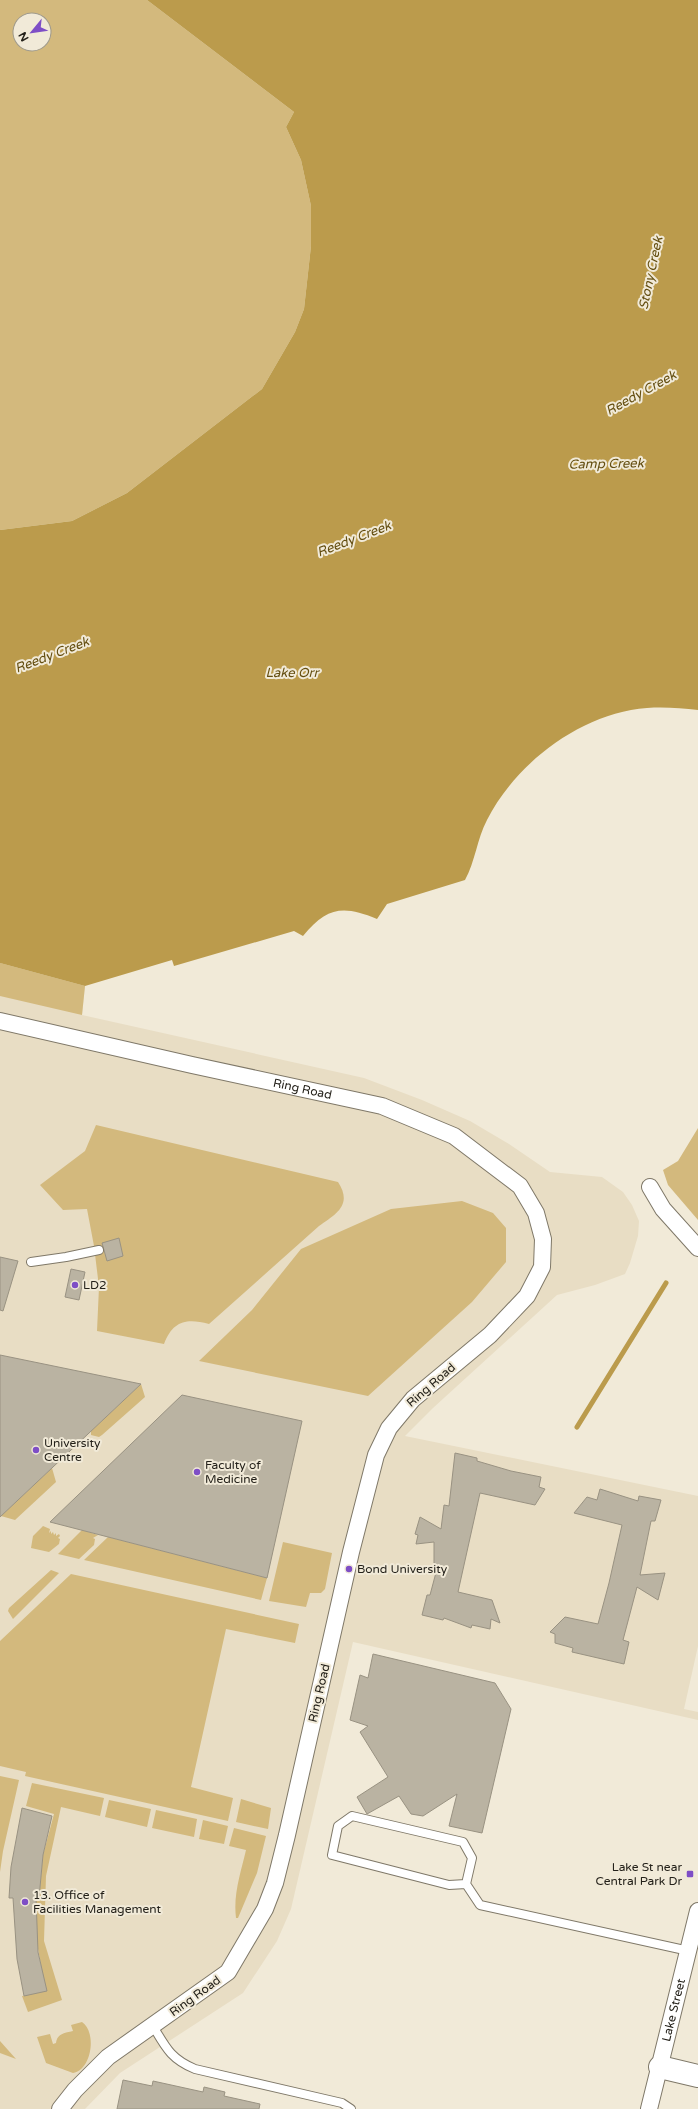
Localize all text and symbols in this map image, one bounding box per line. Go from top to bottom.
north arrow [12,12,52,52]
text: N [16,30,32,44]
water label: Stony Creek [635,234,667,311]
water label: Reedy Creek [603,367,680,419]
water label: Camp Creek [568,455,645,473]
water label: Reedy Creek [315,517,394,560]
water label: Reedy Creek [13,633,92,676]
water label: Lake Orr [266,665,320,681]
street label: Ring Road [272,1076,333,1102]
place label: LD2 [83,1278,106,1292]
marker: LD2 [70,1280,80,1290]
street label: Ring Road [404,1360,458,1410]
place label: University Centre [44,1436,101,1464]
marker: University Centre [31,1445,41,1455]
place label: Faculty of Medicine [205,1458,261,1486]
marker: Faculty of Medicine [192,1467,202,1477]
place label: Bond University [357,1562,448,1576]
marker: Bond University [344,1564,354,1574]
street label: Ring Road [305,1662,333,1724]
place label: Lake St near Central Park Dr [596,1860,682,1888]
marker: Lake St near Central Park Dr [685,1869,695,1879]
place label: 13. Office of Facilities Management [33,1888,161,1916]
marker: 13. Office of Facilities Management [20,1897,30,1907]
street label: Ring Road [167,1973,223,2019]
street label: Lake Street [659,1977,688,2043]

